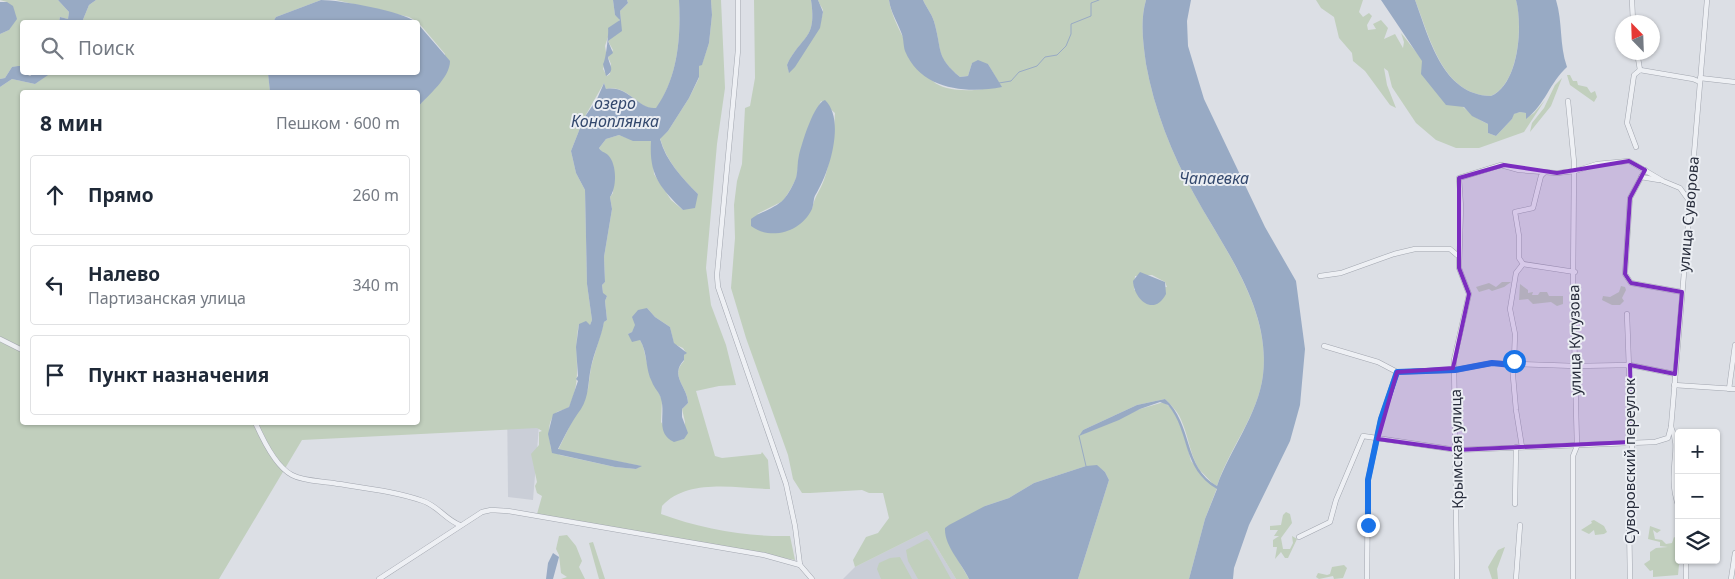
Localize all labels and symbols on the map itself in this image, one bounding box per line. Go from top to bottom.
north arrow [1615,15,1660,60]
water label: озеро Коноплянка [571,92,659,132]
street label: улица Суворова [1673,155,1703,273]
water label: Чапаевка [1179,167,1249,189]
street label: улица Кутузова [1563,284,1585,396]
route start [1503,350,1526,373]
street label: Суворовский переулок [1619,378,1639,544]
street label: Крымская улица [1445,389,1467,509]
route end [1357,514,1380,537]

